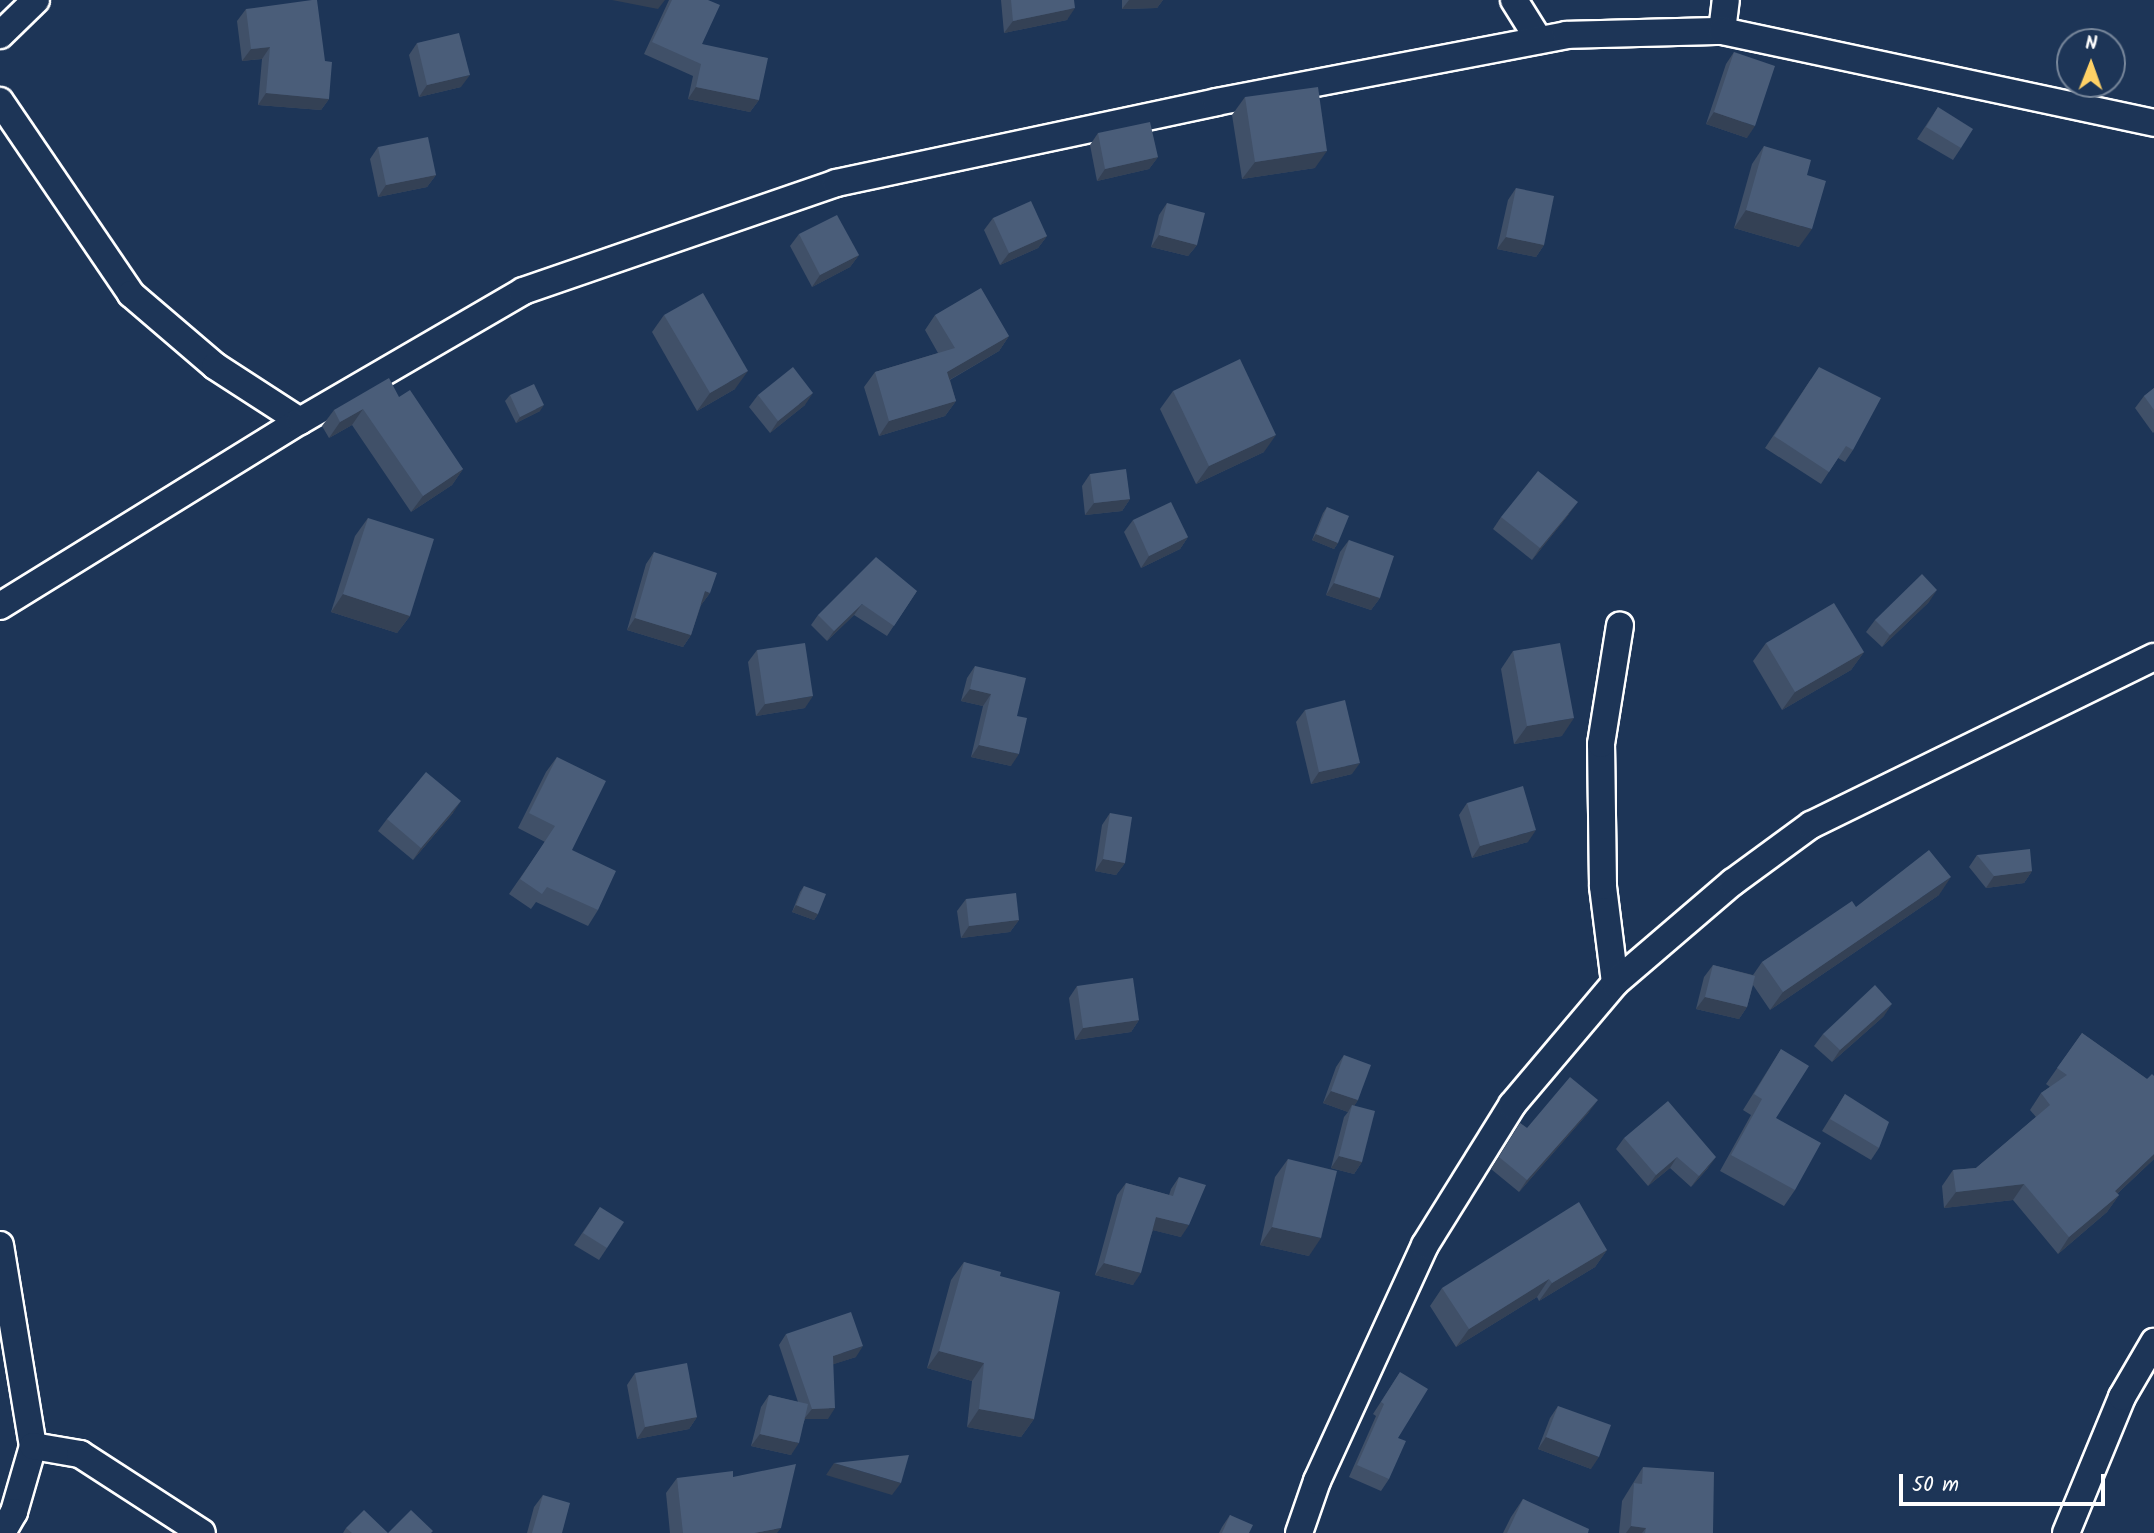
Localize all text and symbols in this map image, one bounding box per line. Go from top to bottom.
north arrow [2056,28,2126,98]
text: N [2085,29,2098,59]
scale bar [1902,1460,2108,1504]
text: 50 m [1912,1469,1959,1502]

